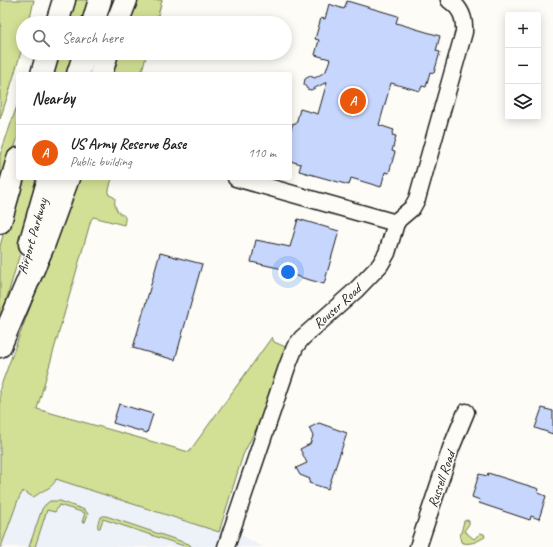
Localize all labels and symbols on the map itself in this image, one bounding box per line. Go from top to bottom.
pin: A [340,86,366,116]
street label: Airport Parkway [14,195,52,276]
your location [278,262,298,282]
street label: Rouser Road [310,279,367,332]
street label: Russell Road [424,446,460,510]

